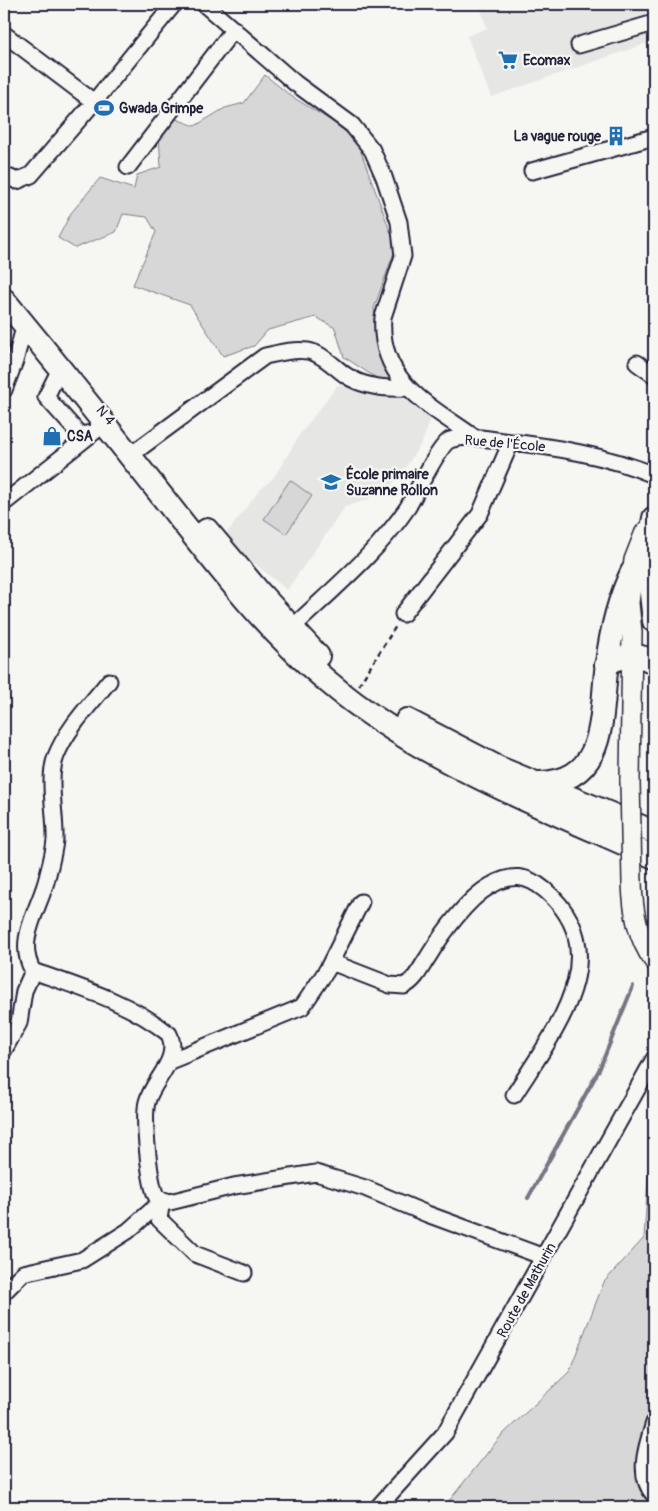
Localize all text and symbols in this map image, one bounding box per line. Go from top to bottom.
supermarket icon: Ecomax [497,49,519,71]
place label: Ecomax [523,52,570,69]
sports icon: Gwada Grimpe [93,97,115,119]
place label: Gwada Grimpe [119,100,204,117]
building icon: La vague rouge [605,125,627,147]
place label: La vague rouge [514,128,602,145]
street label: N 4 [93,402,119,429]
shop icon: CSA [41,425,63,447]
place label: CSA [67,428,93,445]
street label: Rue de l'École [464,431,546,455]
place label: École primaire Suzanne Rollon [346,465,438,499]
school or university icon: École primaire Suzanne Rollon [320,471,342,493]
street label: Route de Mathurin [493,1240,560,1341]

